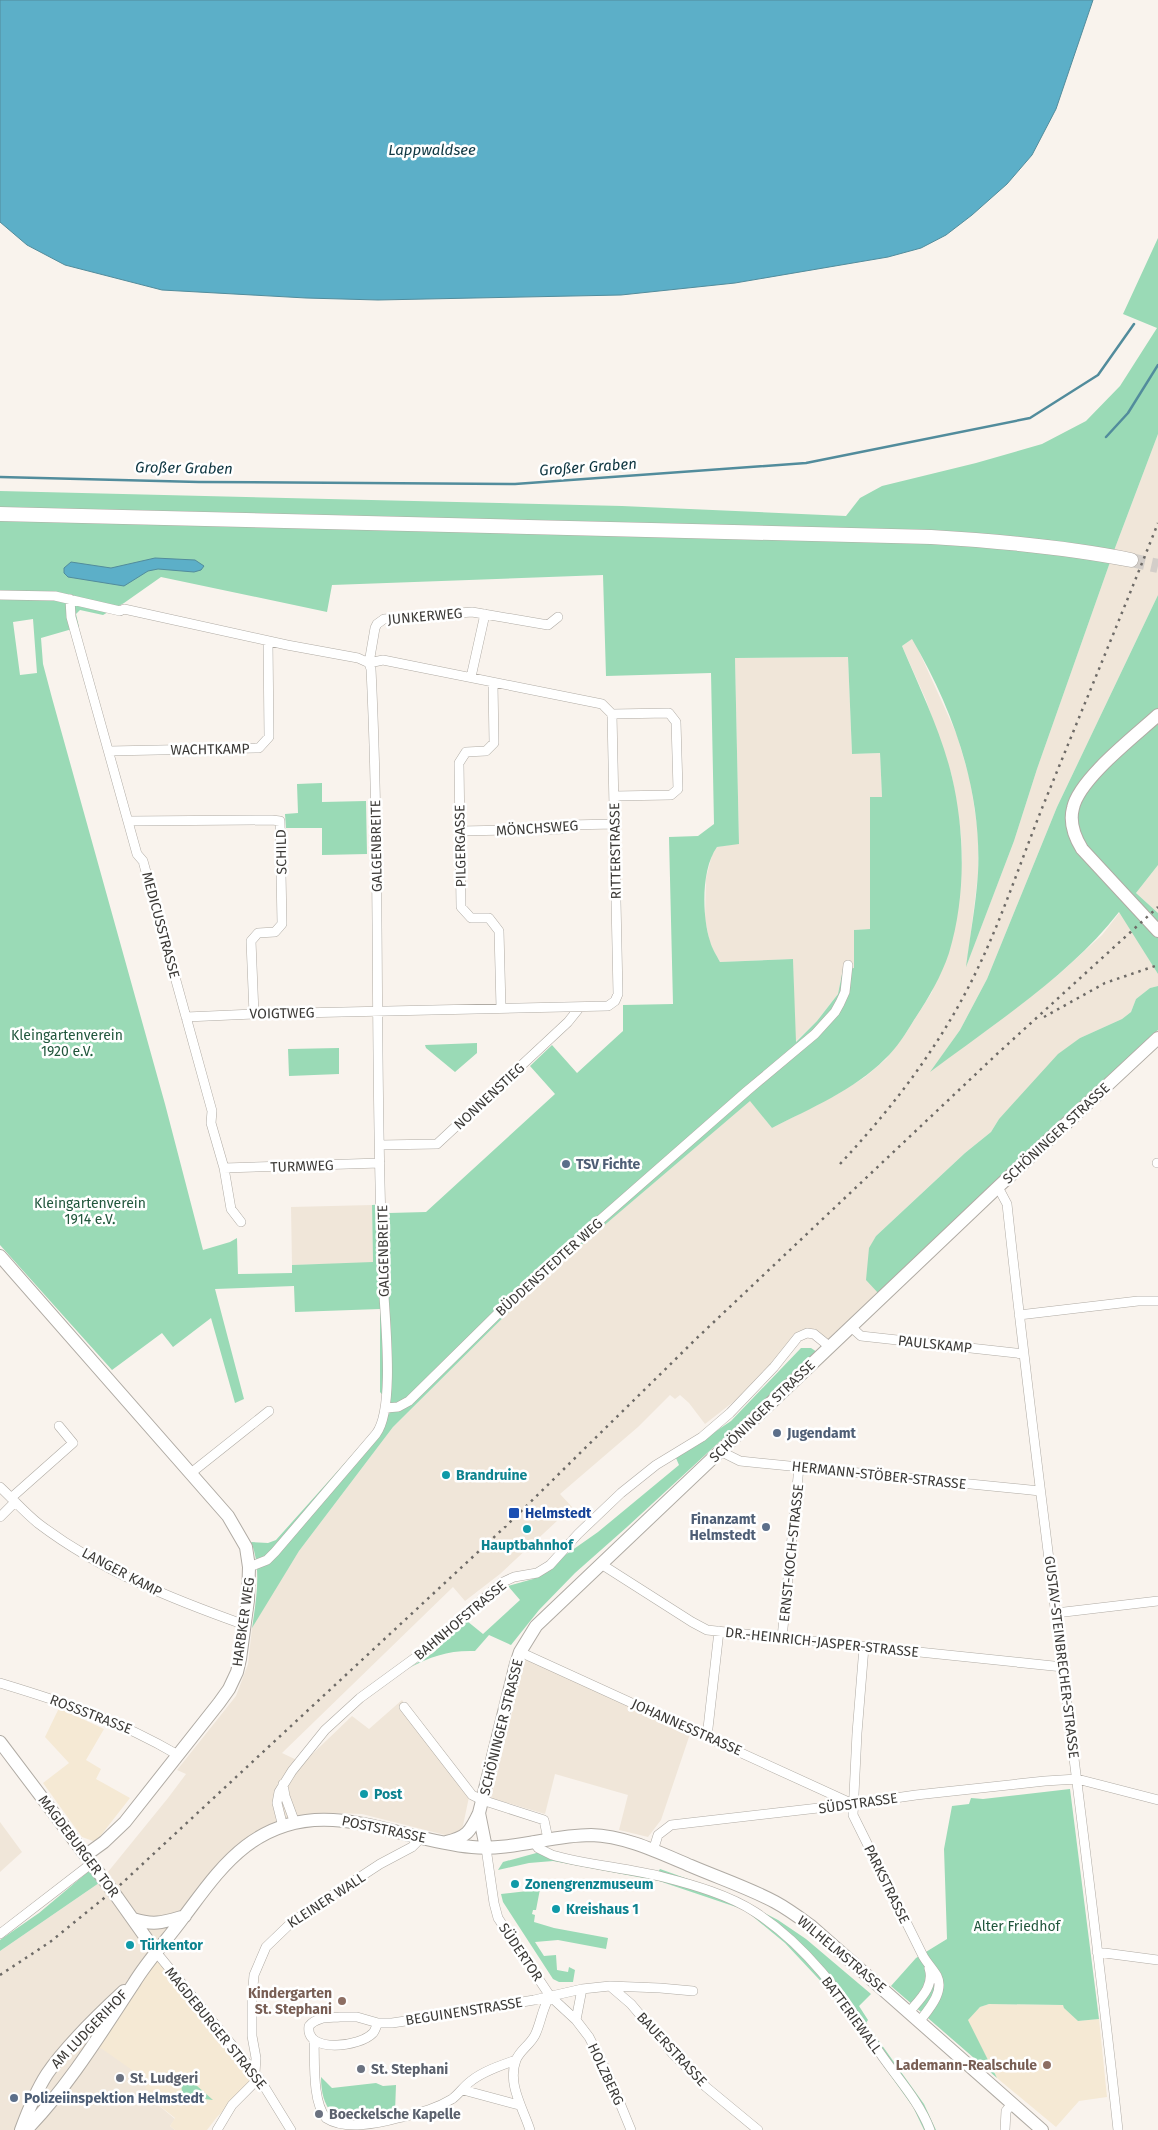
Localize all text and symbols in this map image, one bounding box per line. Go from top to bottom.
water label: Lappwaldsee [388,141,476,159]
water label: Großer Graben [539,455,637,479]
water label: Großer Graben [135,458,233,478]
street label: JUNKERWEG [387,605,463,628]
street label: WACHTKAMP [170,740,250,759]
street label: GALGENBREITE [367,800,386,892]
street label: RITTERSTRASSE [606,803,625,899]
street label: PILGERGASSE [451,804,470,887]
street label: MÖNCHSWEG [495,816,579,840]
street label: SCHILD [273,829,290,875]
street label: MEDICUSSTRASSE [138,870,183,980]
street label: VOIGTWEG [249,1004,315,1023]
park label: Kleingartenverein 1920 e.V. [11,1027,123,1060]
street label: NONNENSTIEG [451,1059,528,1133]
street label: SCHÖNINGER STRASSE [999,1079,1113,1187]
place label: TSV Fichte [576,1156,641,1173]
street label: TURMWEG [270,1157,334,1176]
marker: TSV Fichte [560,1158,572,1170]
park label: Kleingartenverein 1914 e.V. [34,1195,146,1228]
street label: GALGENBREITE [374,1205,393,1297]
street label: BÜDDENSTEDTER WEG [492,1214,606,1320]
street label: PAULSKAMP [897,1332,973,1357]
street label: SCHÖNINGER STRASSE [705,1356,819,1466]
place label: Jugendamt [786,1425,857,1442]
marker: Jugendamt [771,1427,783,1439]
street label: HERMANN-STÖBER-STRASSE [791,1457,967,1493]
place label: Brandruine [456,1467,528,1484]
marker: Brandruine [440,1469,452,1481]
street label: ERNST-KOCH-STRASSE [776,1483,807,1623]
place label: Helmstedt [525,1505,592,1522]
marker: Helmstedt [507,1506,521,1520]
place label: Finanzamt Helmstedt [690,1511,757,1544]
marker: Finanzamt Helmstedt [760,1521,772,1533]
marker: Hauptbahnhof [521,1523,533,1535]
place label: Hauptbahnhof [481,1537,575,1554]
street label: LANGER KAMP [79,1544,165,1601]
street label: GUSTAV-STEINBRECHER-STRASSE [1041,1555,1082,1759]
street label: HARBKER WEG [229,1576,258,1668]
street label: BAHNHOFSTRASSE [411,1577,510,1664]
street label: DR.-HEINRICH-JASPER-STRASSE [724,1624,919,1661]
street label: SCHÖNINGER STRASSE [475,1657,527,1797]
street label: ROSSSTRASSE [47,1691,134,1738]
street label: JOHANNESSTRASSE [629,1695,745,1759]
place label: Post [374,1786,403,1803]
marker: Post [358,1788,370,1800]
street label: SÜDSTRASSE [817,1789,899,1817]
street label: MAGDEBURGER TOR [35,1792,123,1901]
street label: POSTSTRASSE [340,1812,428,1847]
street label: PARKSTRASSE [860,1842,913,1926]
street label: KLEINER WALL [284,1869,368,1932]
place label: Zonengrenzmuseum [525,1876,654,1893]
marker: Zonengrenzmuseum [509,1878,521,1890]
place label: Kreishaus 1 [566,1901,639,1918]
marker: Kreishaus 1 [550,1903,562,1915]
street label: WILHELMSTRASSE [794,1912,890,1997]
park label: Alter Friedhof [974,1918,1062,1935]
street label: SÜDERTOR [495,1919,547,1985]
place label: Türkentor [140,1937,203,1954]
marker: Türkentor [124,1939,136,1951]
street label: MAGDEBURGER STRASSE [161,1964,270,2093]
street label: BATTERIEWALL [818,1973,885,2057]
place label: Kindergarten St. Stephani [248,1985,332,2018]
street label: AM LUDGERIHOF [48,1986,131,2072]
street label: BEGUINENSTRASSE [404,1994,524,2029]
marker: Kindergarten St. Stephani [336,1995,348,2007]
street label: BAUERSTRASSE [633,2009,710,2090]
street label: HOLZBERG [584,2040,627,2108]
place label: Lademann-Realschule [896,2057,1037,2074]
marker: Lademann-Realschule [1041,2059,1053,2071]
place label: St. Stephani [371,2061,448,2078]
marker: St. Stephani [355,2063,367,2075]
place label: St. Ludgeri [130,2070,198,2087]
marker: St. Ludgeri [114,2072,126,2084]
place label: Polizeiinspektion Helmstedt [24,2090,205,2107]
marker: Polizeiinspektion Helmstedt [8,2092,20,2104]
place label: Boeckelsche Kapelle [329,2106,461,2123]
marker: Boeckelsche Kapelle [313,2108,325,2120]

